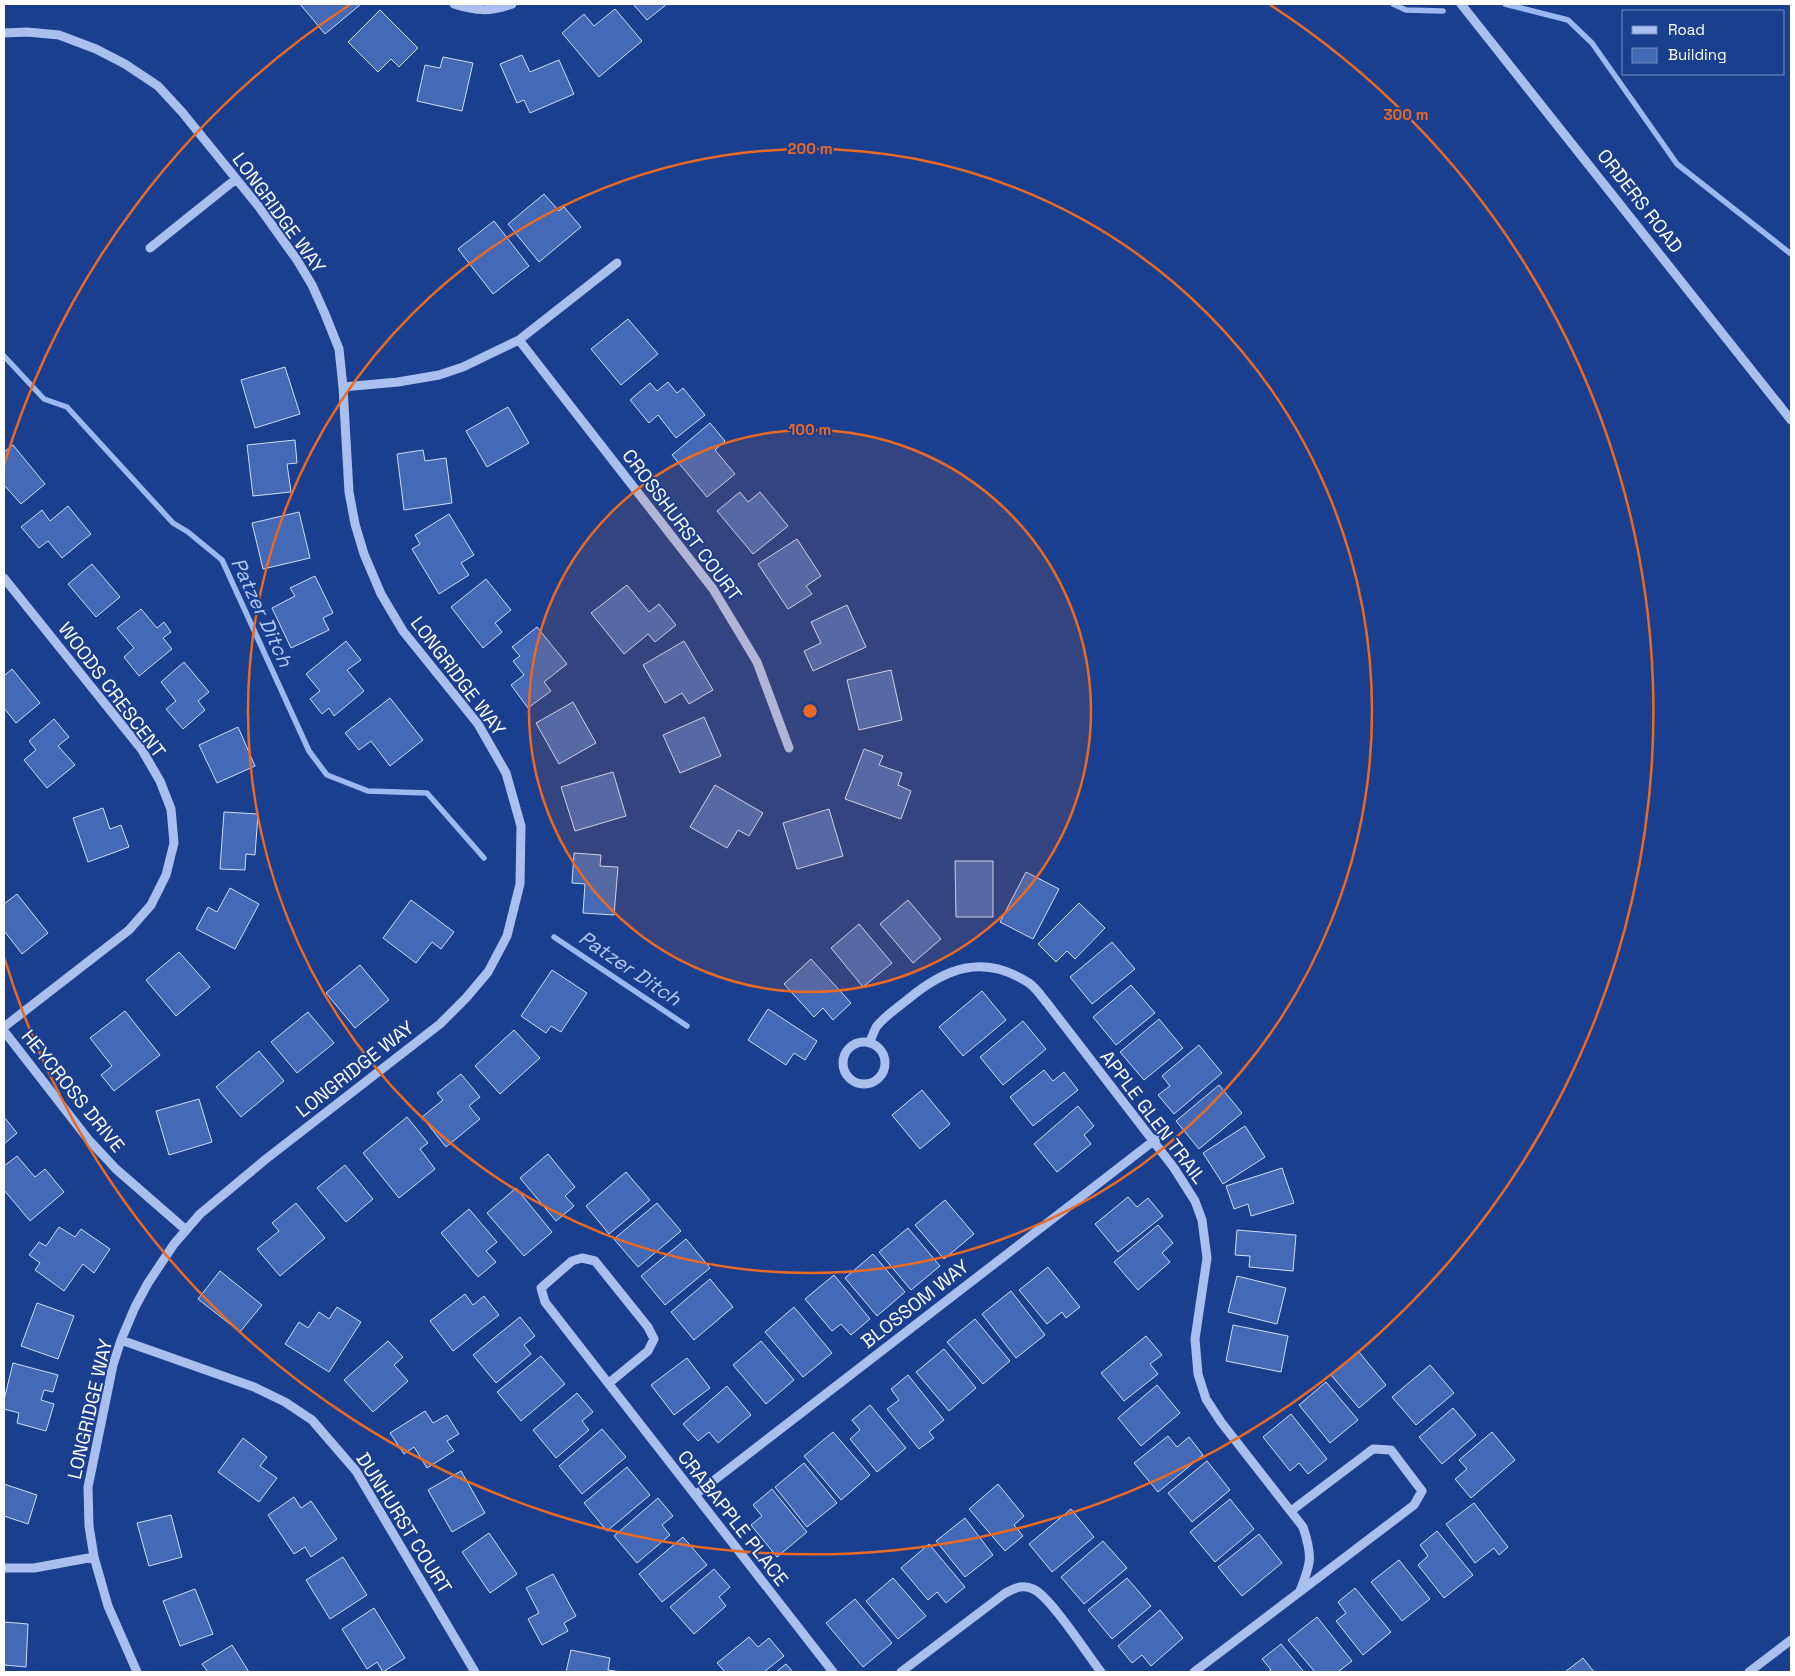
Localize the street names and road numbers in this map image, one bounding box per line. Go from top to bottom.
street label: ORDERS ROAD [1591,144,1689,258]
street label: LONGRIDGE WAY [227,148,331,279]
street label: CROSSHURST COURT [617,444,747,606]
street label: LONGRIDGE WAY [405,611,511,741]
street label: WOODS CRESCENT [53,617,171,763]
street label: LONGRIDGE WAY [291,1015,419,1123]
street label: HEYCROSS DRIVE [16,1024,130,1158]
street label: APPLE GLEN TRAIL [1094,1045,1212,1189]
street label: BLOSSOM WAY [856,1254,975,1354]
street label: LONGRIDGE WAY [62,1336,118,1482]
street label: CRABAPPLE PLACE [672,1445,794,1591]
street label: DUNHURST COURT [350,1448,458,1598]

